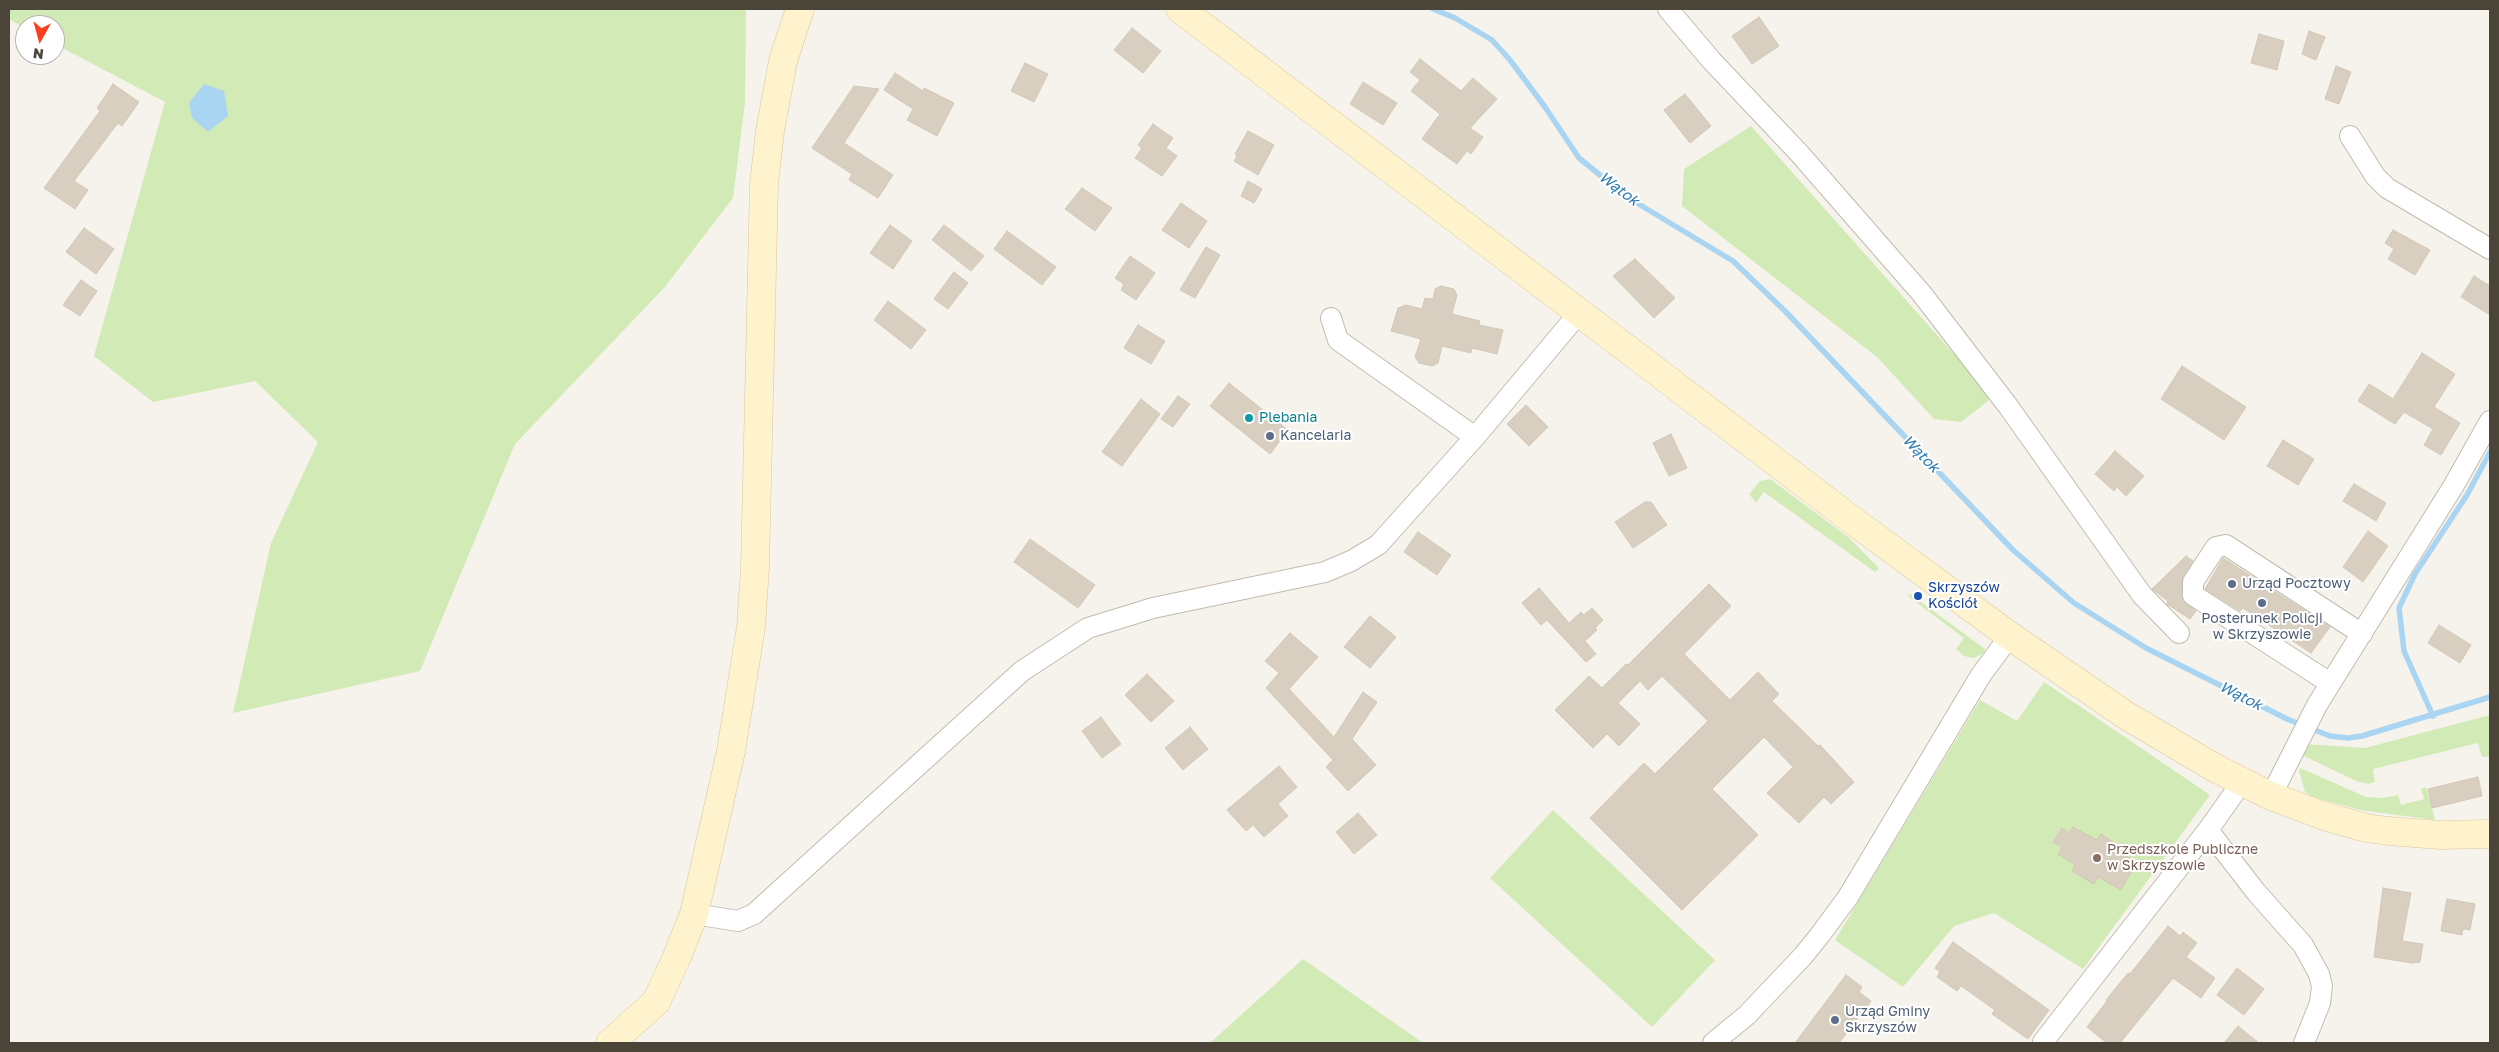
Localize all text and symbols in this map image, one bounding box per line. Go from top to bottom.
north arrow [15,15,65,65]
text: N [32,45,45,63]
water label: Wątok [1595,168,1643,210]
place label: Plebania [1259,410,1317,426]
marker: Plebania [1243,412,1255,424]
place label: Kancelaria [1280,428,1351,444]
marker: Kancelaria [1264,430,1276,442]
water label: Wątok [1899,431,1943,477]
place label: Urząd Pocztowy [2242,576,2351,592]
marker: Urząd Pocztowy [2226,578,2238,590]
place label: Skrzyszów Kościół [1928,580,2000,612]
marker: Skrzyszów Kościół [1912,590,1924,602]
marker: Posterunek Policji w Skrzyszowie [2256,597,2268,609]
place label: Posterunek Policji w Skrzyszowie [2201,611,2323,644]
water label: Wątok [2217,678,2265,714]
place label: Przedszkole Publiczne w Skrzyszowie [2107,842,2258,874]
marker: Przedszkole Publiczne w Skrzyszowie [2091,852,2103,864]
place label: Urząd Gminy Skrzyszów [1845,1004,1930,1036]
marker: Urząd Gminy Skrzyszów [1829,1014,1841,1026]

